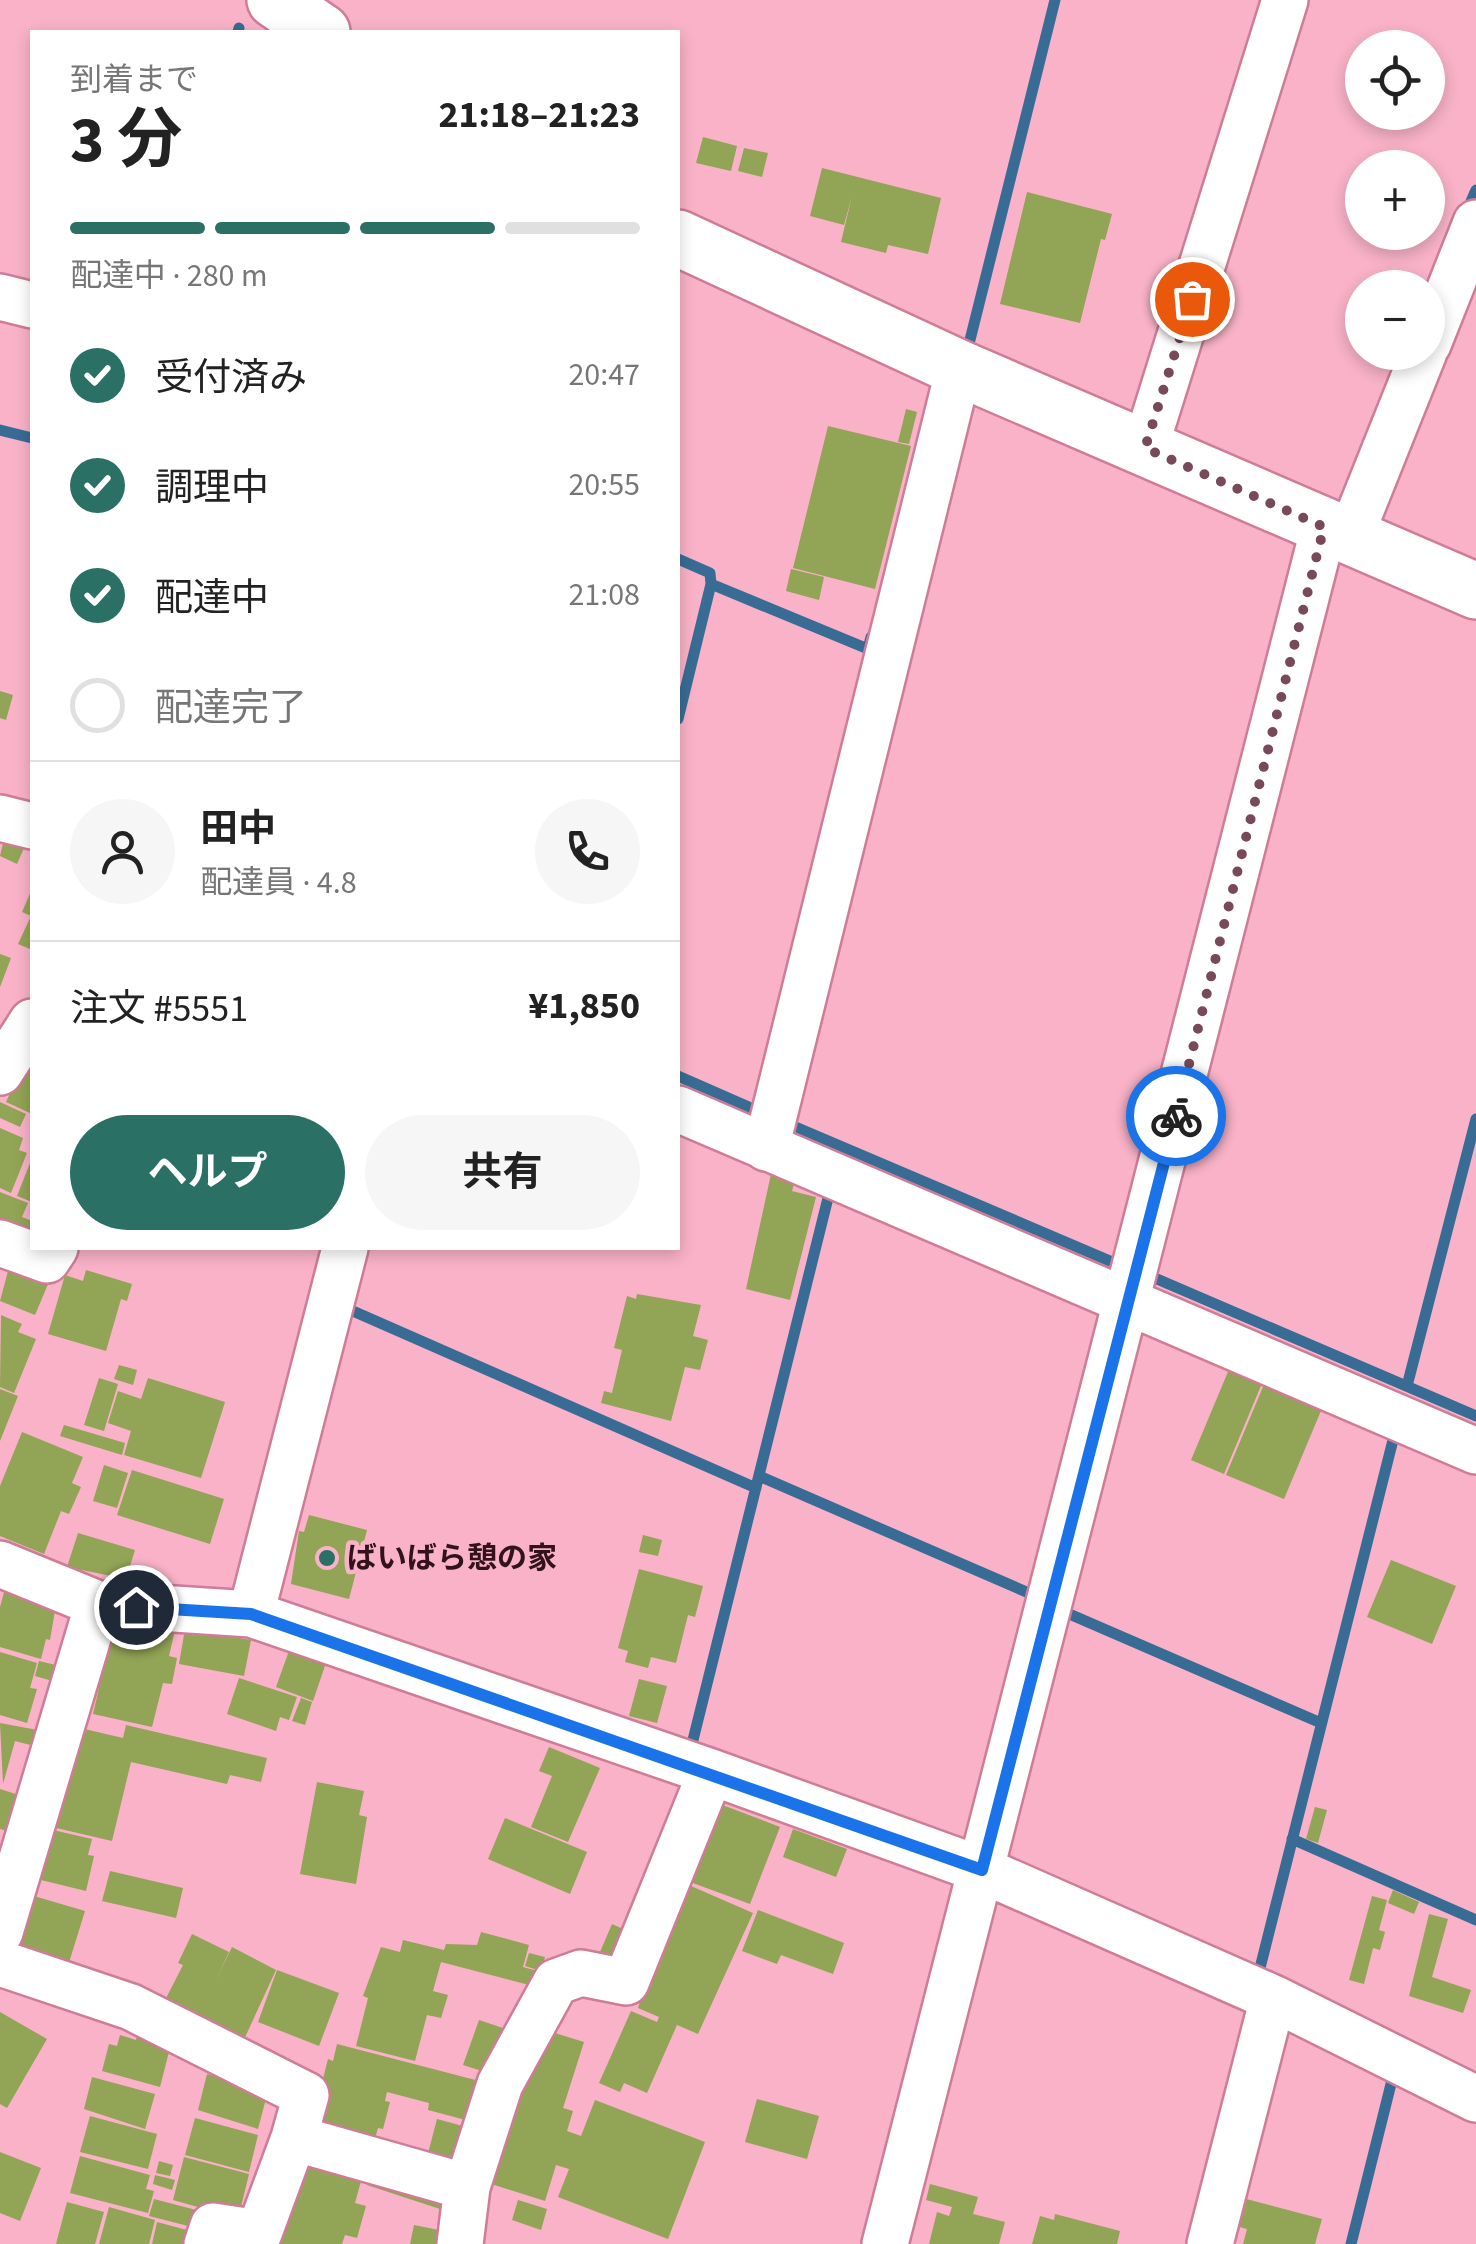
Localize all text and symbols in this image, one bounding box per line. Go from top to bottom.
map controls [1345,30,1445,370]
button: locate [1345,30,1445,130]
text: 到着まで [70,57,198,103]
text: 21:18–21:23 [438,88,640,142]
text: 3 分 [70,94,182,187]
button: + [1345,150,1445,250]
text: 配達中 · 280 m [70,253,267,299]
pin [1150,257,1235,342]
button: − [1345,270,1445,370]
icon: bag [1165,272,1220,327]
icon: check [70,348,125,403]
text: 受付済み [155,351,307,405]
text: 20:47 [568,352,640,398]
icon: check [70,458,125,513]
text: 調理中 [155,461,269,515]
text: 20:55 [568,462,640,508]
icon: check [70,568,125,623]
text: 配達中 [155,571,269,625]
text: 21:08 [568,572,640,618]
text: 配達完了 [155,681,307,735]
button: person [70,799,175,904]
button: phone [535,799,640,904]
text: 田中 [200,802,276,856]
text: 配達員 · 4.8 [200,860,357,906]
text: ¥1,850 [528,979,640,1033]
text: 注文 #5551 [70,982,248,1036]
courier [1126,1066,1226,1166]
icon: bike [1149,1089,1204,1144]
button: ヘルプ [70,1115,345,1230]
button: 共有 [365,1115,640,1230]
place label: ばいばら憩の家 [347,1537,557,1580]
marker: ばいばら憩の家 [316,1547,338,1569]
pin [94,1565,179,1650]
icon: home [109,1580,164,1635]

